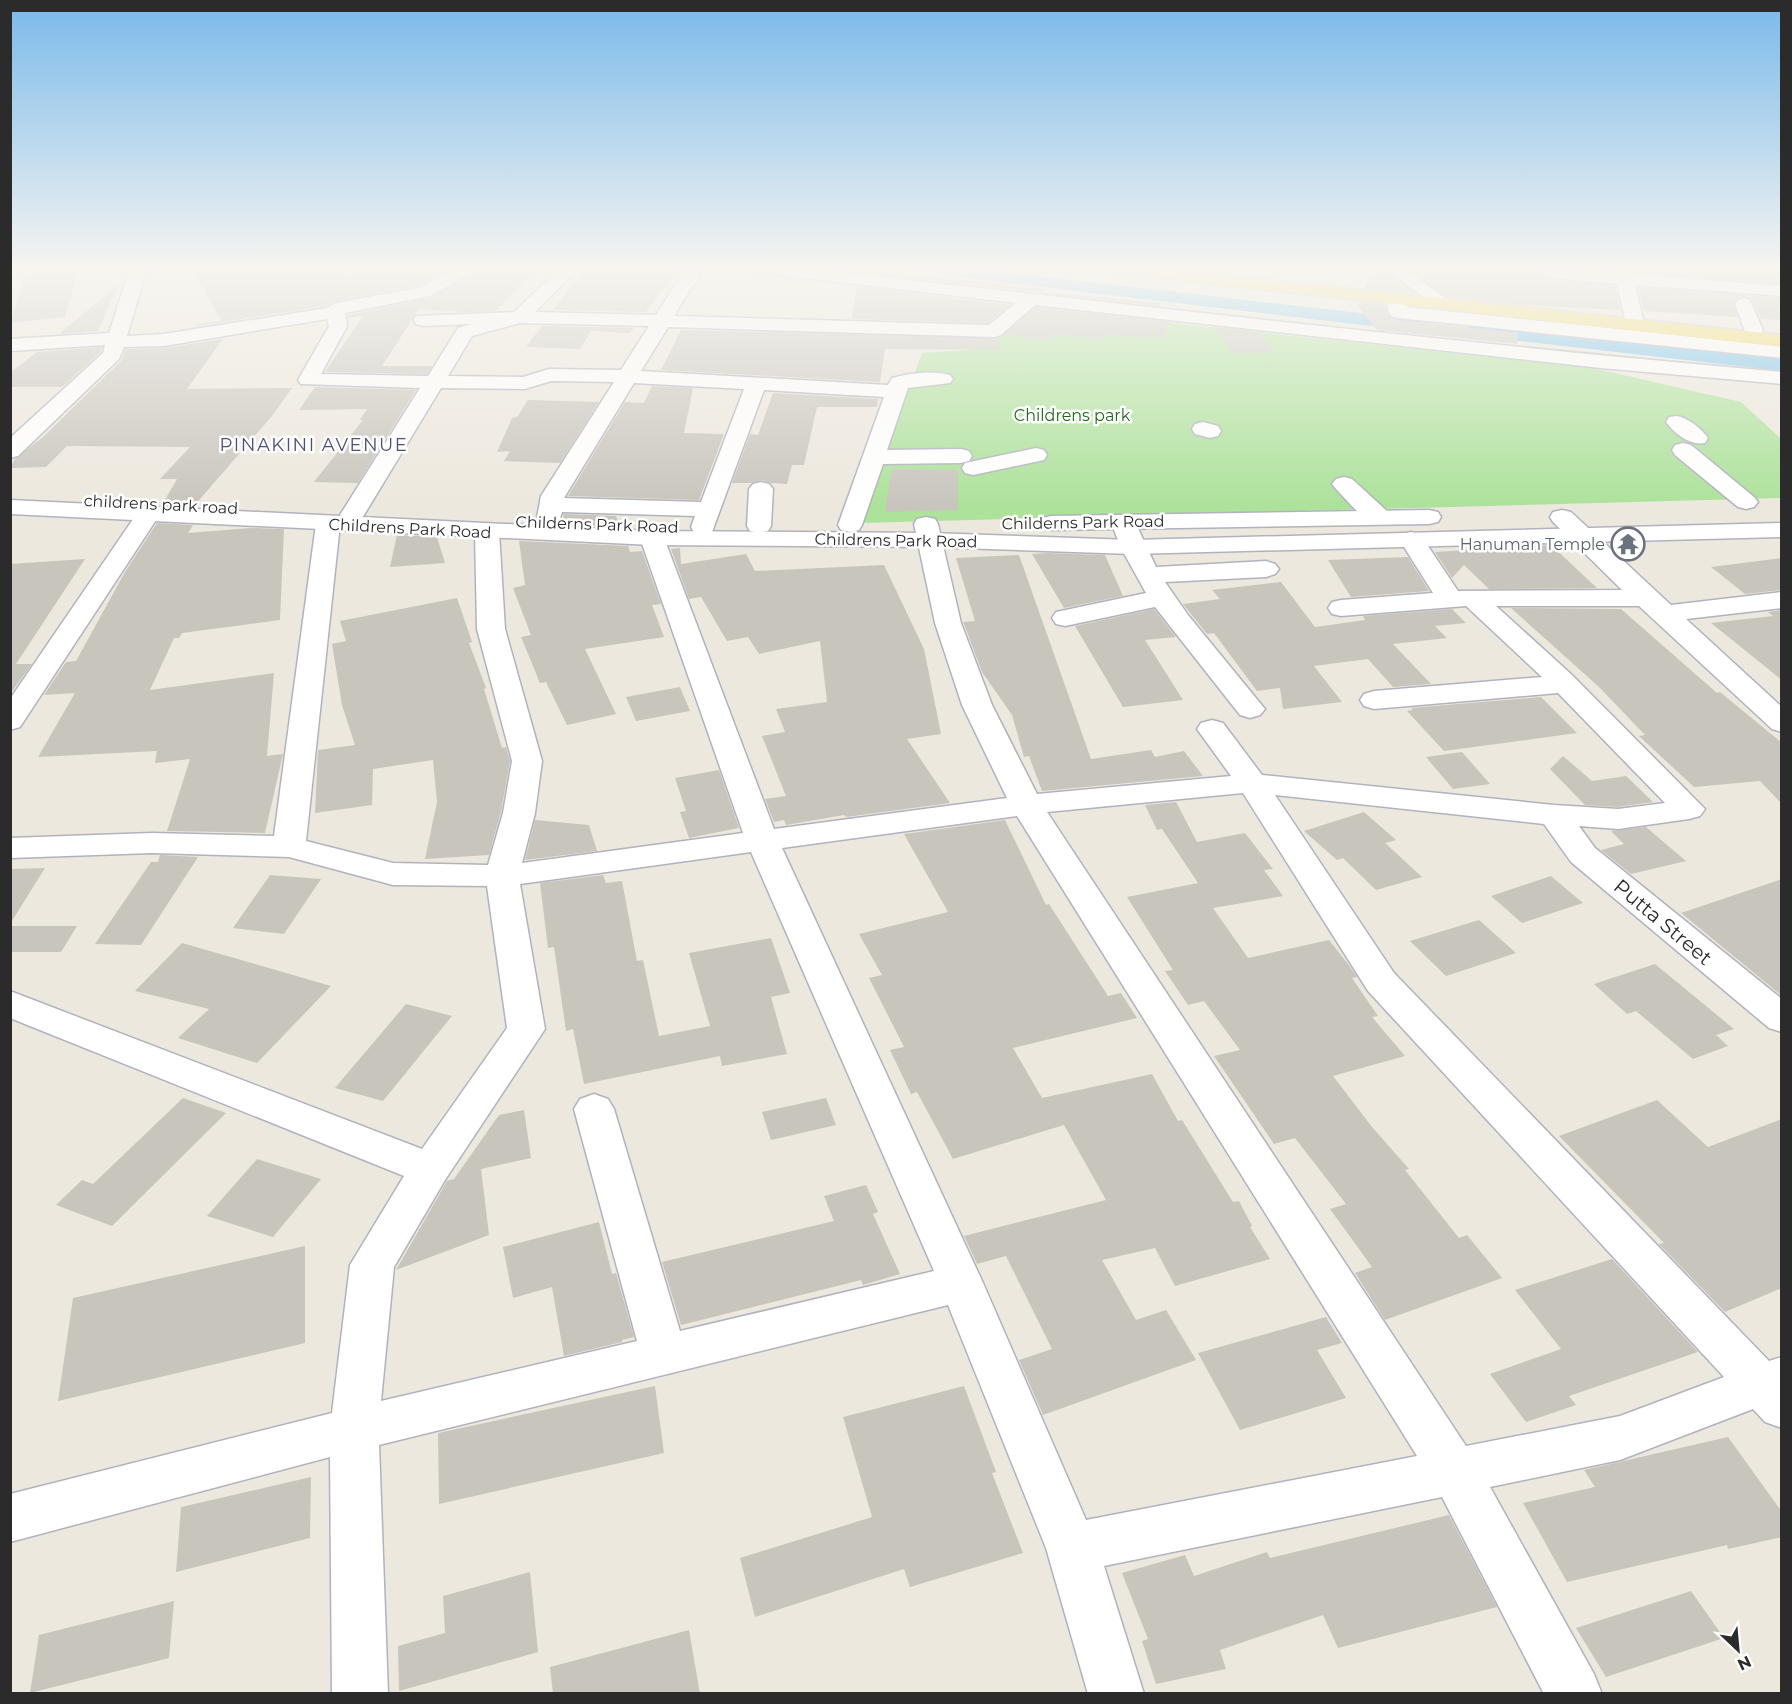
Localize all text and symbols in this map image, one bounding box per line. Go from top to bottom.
park label: Childrens park [1014,406,1131,425]
district label: PINAKINI AVENUE [220,434,408,456]
street label: childrens park road [83,491,239,518]
street label: Childerns Park Road [515,512,679,537]
street label: Childerns Park Road [1001,512,1165,533]
street label: Childrens Park Road [328,515,492,542]
temple icon: Hanuman Temple [1610,526,1646,562]
street label: Childrens Park Road [814,530,978,551]
place label: Hanuman Temple [1460,535,1605,554]
street label: Putta Street [1609,874,1717,970]
north arrow [1708,1620,1768,1680]
text: N [1734,1652,1754,1674]

